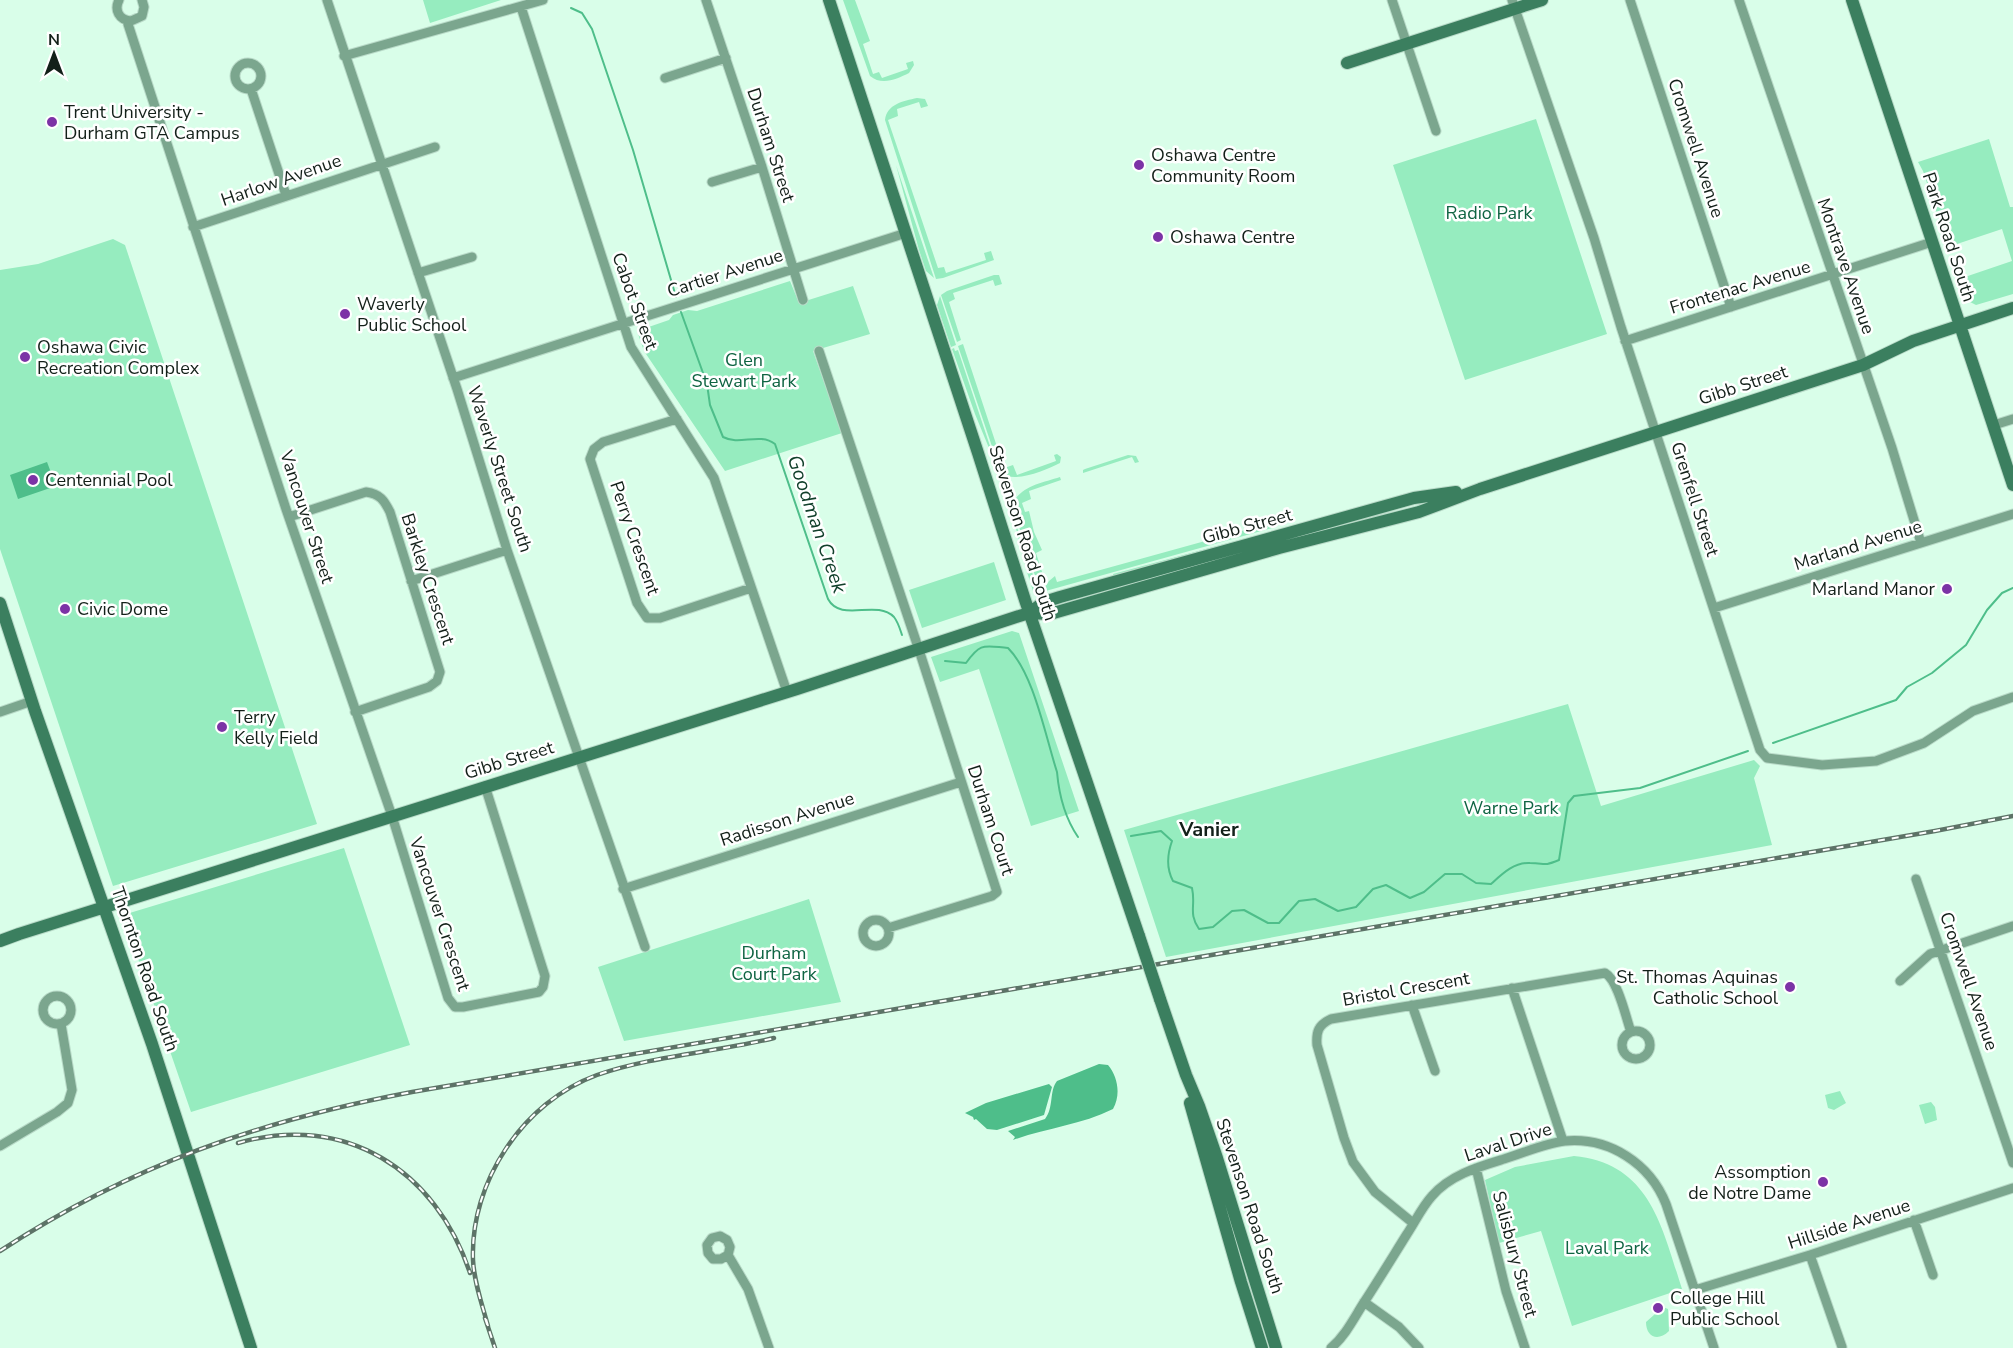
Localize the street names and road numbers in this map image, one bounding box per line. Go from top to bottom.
street label: Cromwell Avenue [1662,75,1730,221]
street label: Durham Street [741,85,801,206]
street label: Harlow Avenue [218,148,344,212]
street label: Park Road South [1917,169,1981,305]
street label: Montrave Avenue [1811,195,1881,337]
street label: Cartier Avenue [664,243,786,303]
street label: Cabot Street [606,249,664,354]
street label: Frontenac Avenue [1667,254,1813,320]
street label: Gibb Street [1696,359,1791,411]
street label: Waverly Street South [462,383,538,555]
street label: Grenfell Street [1665,439,1725,560]
street label: Stevenson Road South [983,442,1063,624]
street label: Vancouver Street [274,447,340,587]
street label: Perry Crescent [604,478,666,599]
street label: Gibb Street [1199,502,1295,549]
street label: Barkley Crescent [395,510,461,648]
street label: Marland Avenue [1791,514,1925,576]
street label: Gibb Street [462,735,557,785]
street label: Durham Court [962,762,1020,879]
street label: Radisson Avenue [717,786,857,852]
street label: Vancouver Crescent [404,833,476,995]
street label: Thornton Road South [105,883,185,1055]
street label: Cromwell Avenue [1934,909,2004,1053]
street label: Bristol Crescent [1341,966,1472,1012]
street label: Stevenson Road South [1210,1115,1290,1297]
street label: Laval Drive [1461,1117,1555,1167]
street label: Salisbury Street [1487,1188,1544,1320]
street label: Hillside Avenue [1785,1193,1913,1255]

